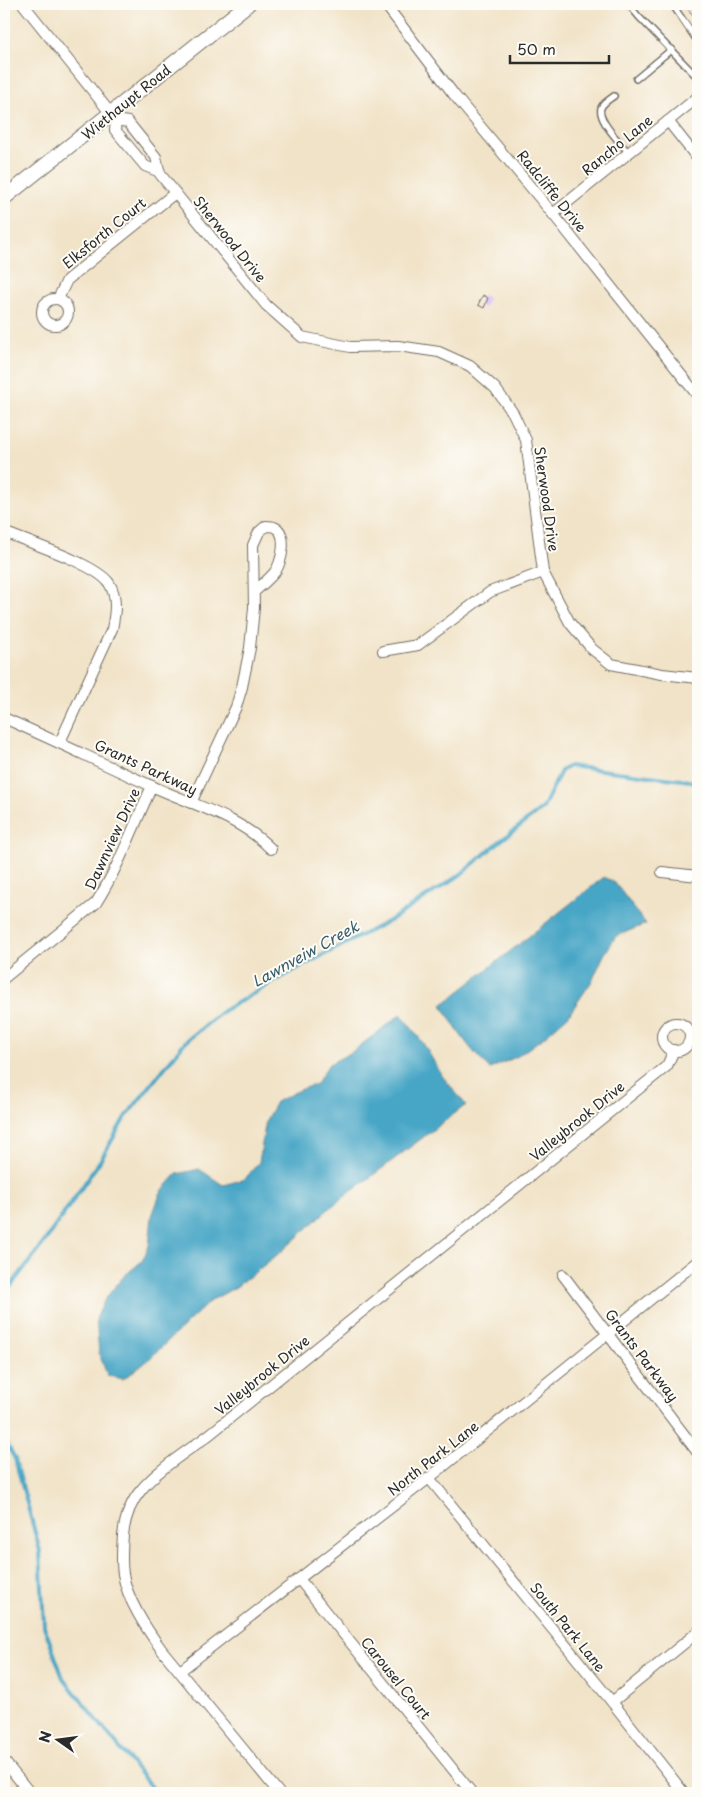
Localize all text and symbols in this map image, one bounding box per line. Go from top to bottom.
scale bar [510,32,608,64]
text: 50 m [517,37,556,60]
street label: Wiethaupt Road [77,59,175,145]
street label: Rancho Lane [577,110,657,180]
street label: Radcliffe Drive [512,146,592,236]
street label: Sherwood Drive [189,191,271,287]
street label: Elksforth Court [58,192,151,273]
street label: Sherwood Drive [529,445,565,553]
street label: Grants Parkway [91,734,201,800]
street label: Dawnview Drive [79,785,145,893]
water label: Lawnveiw Creek [247,914,363,992]
street label: Valleybrook Drive [525,1076,629,1166]
street label: Grants Parkway [600,1304,684,1406]
street label: Valleybrook Drive [210,1330,314,1420]
street label: North Park Lane [383,1416,483,1500]
street label: South Park Lane [525,1578,611,1676]
street label: Carousel Court [356,1632,436,1724]
north arrow [32,1714,82,1764]
text: N [33,1729,56,1745]

